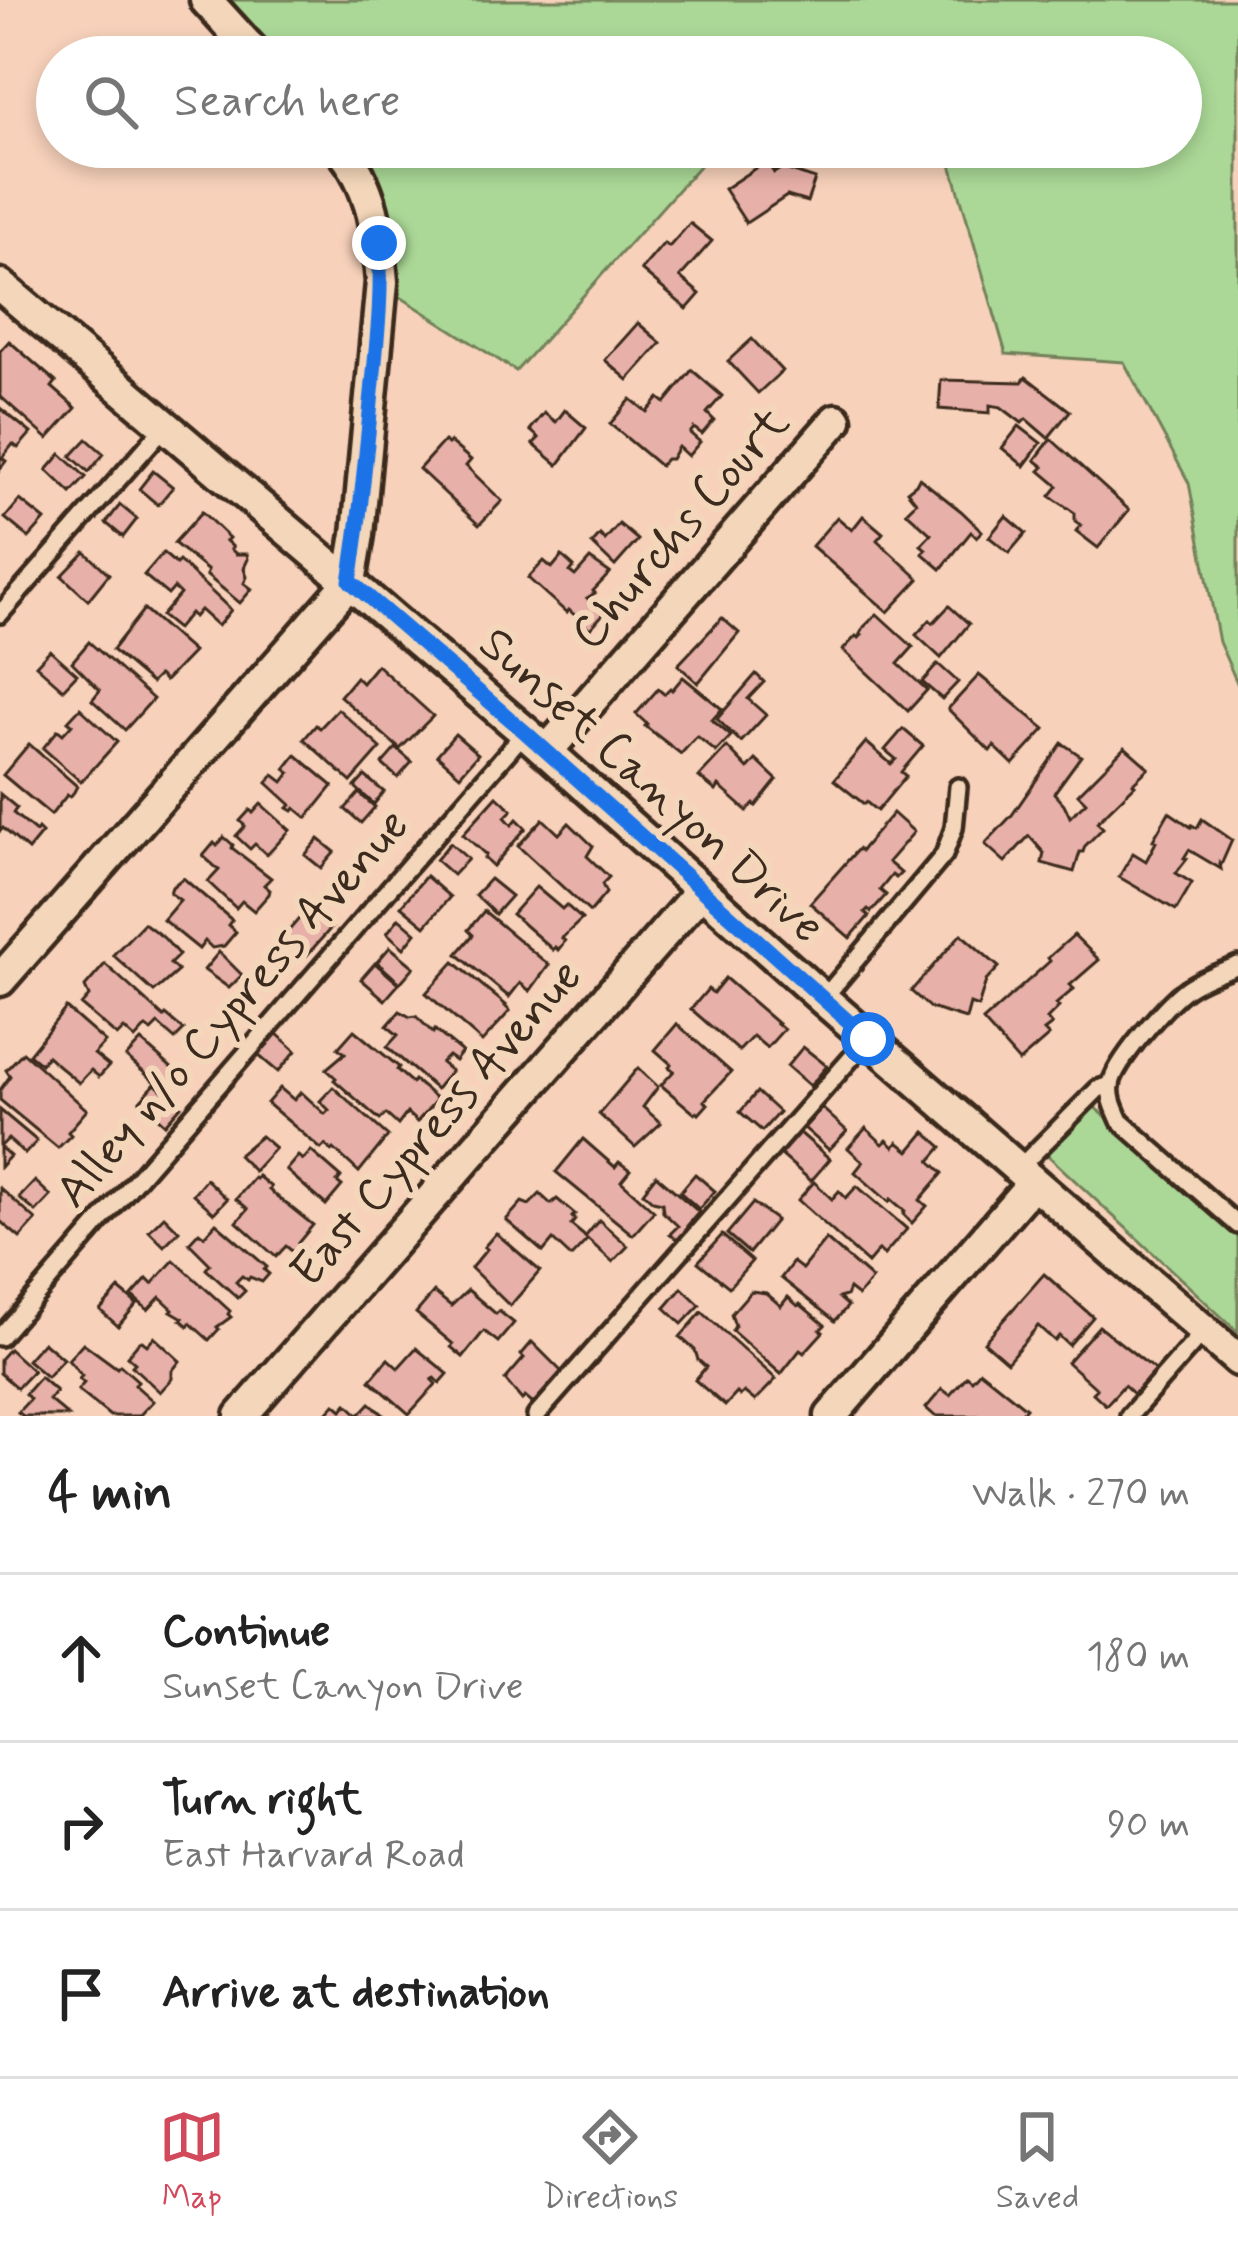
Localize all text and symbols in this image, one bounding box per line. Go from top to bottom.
search box [36,36,1202,168]
icon: search [78,69,144,135]
text: Search here [174,73,401,132]
route end [352,216,406,270]
street label: Churchs Court [558,394,804,664]
street label: Sunset Canyon Drive [465,614,837,958]
street label: Alley n/o Cypress Avenue [42,796,424,1222]
street label: East Cypress Avenue [277,947,597,1301]
route start [841,1012,895,1066]
text: 4 min [48,1461,172,1527]
text: Walk · 270 m [972,1469,1190,1520]
text: Continue [162,1603,330,1662]
icon: ahead [48,1625,114,1691]
text: 180 m [1086,1632,1190,1683]
text: Sunset Canyon Drive [162,1662,524,1713]
text: Turn right [162,1771,362,1830]
icon: right [48,1793,114,1859]
text: 90 m [1107,1800,1190,1851]
text: East Harvard Road [162,1830,465,1881]
icon: arrive [48,1961,114,2027]
text: Arrive at destination [162,1964,550,2023]
tab: Map [159,2104,225,2220]
tab: Directions [542,2104,678,2220]
tab: Saved [996,2104,1079,2220]

